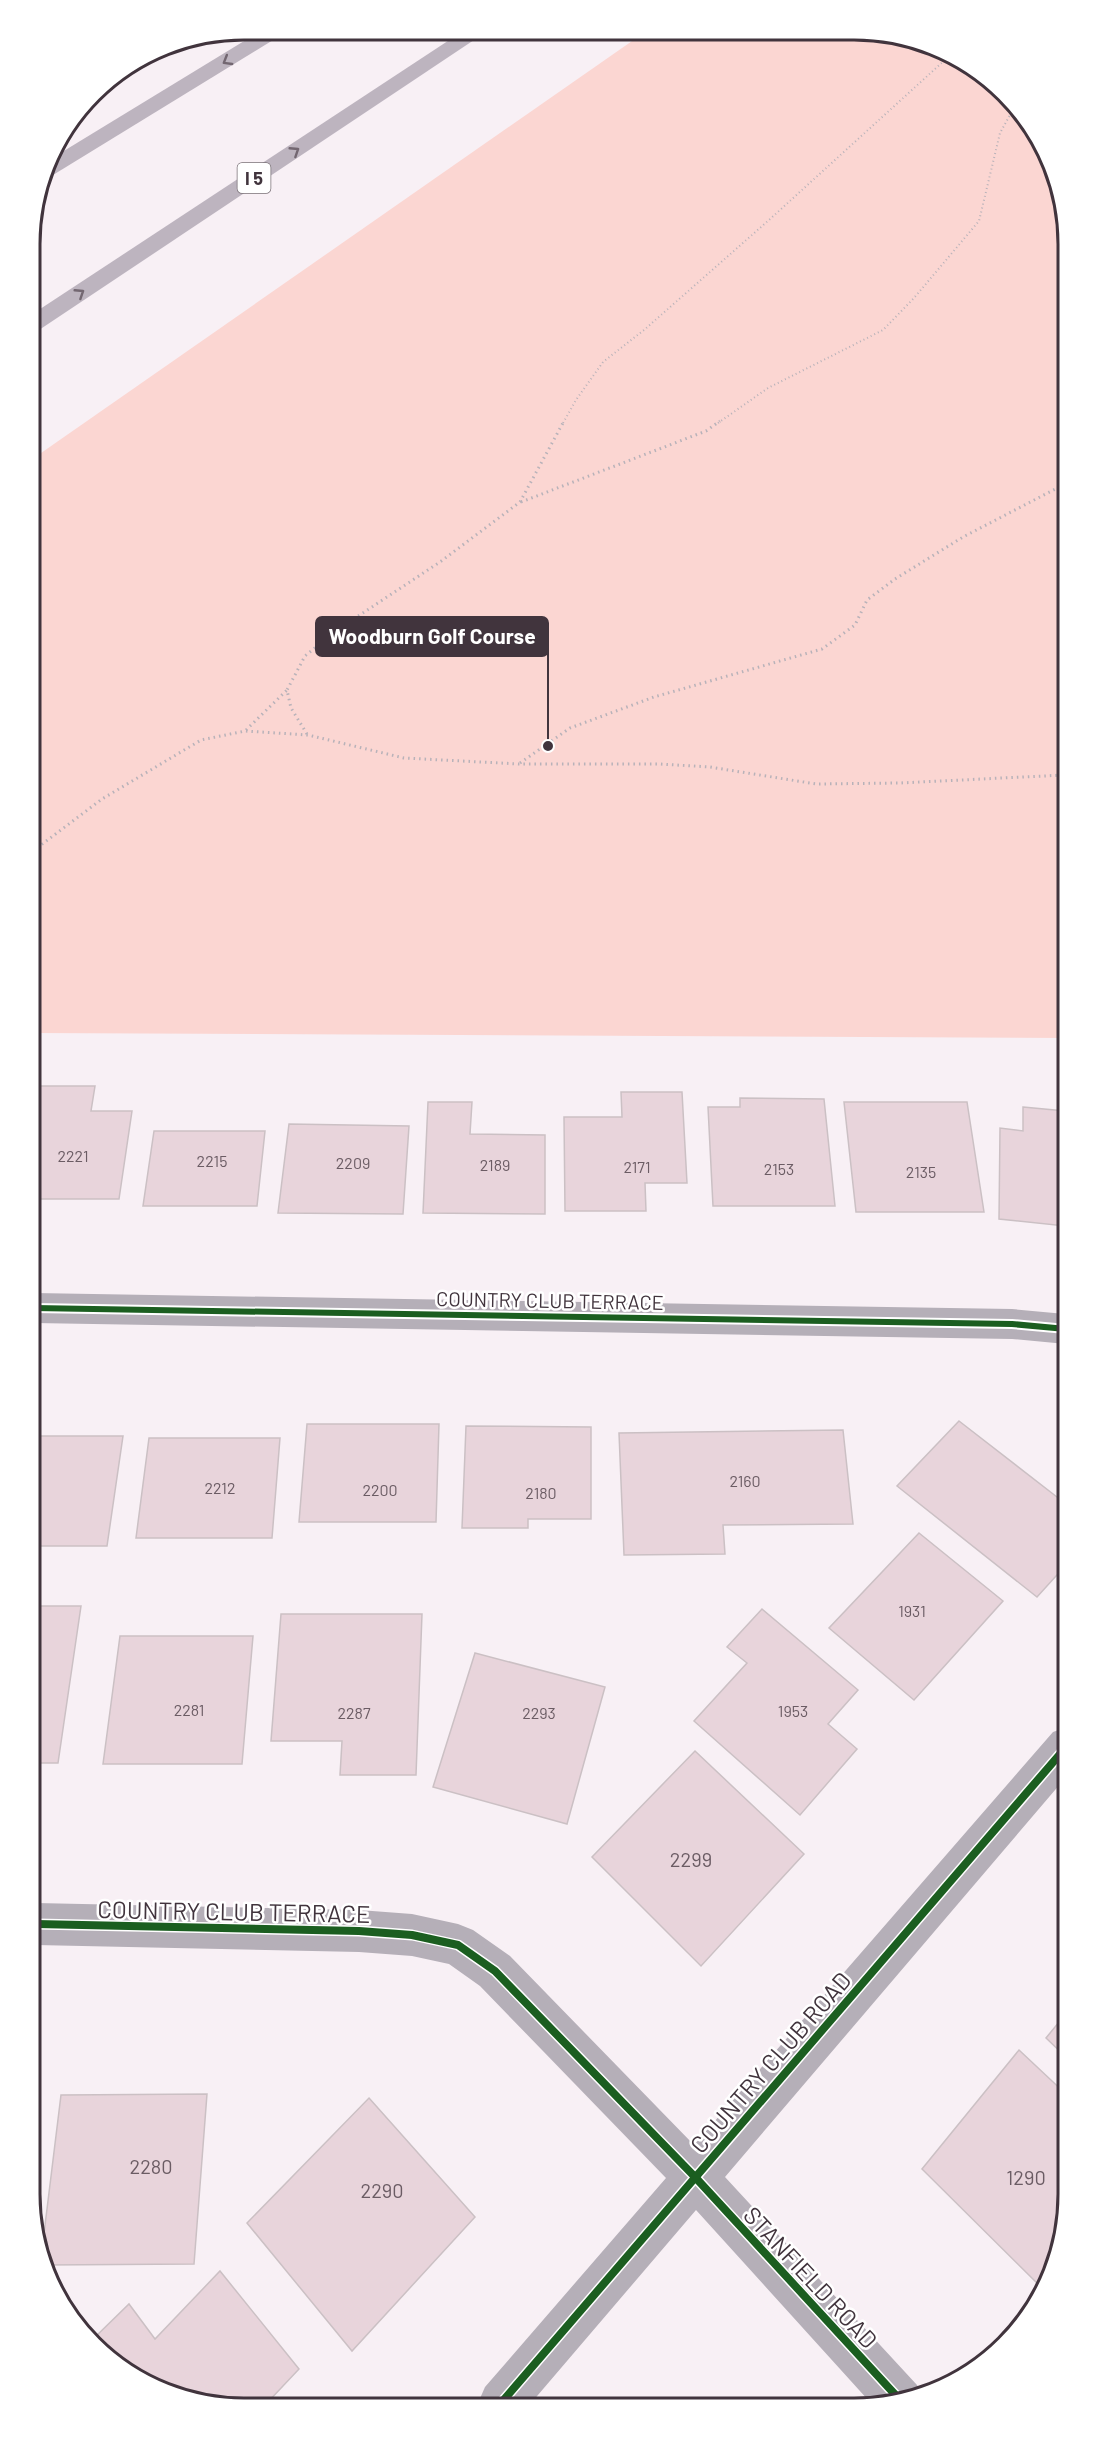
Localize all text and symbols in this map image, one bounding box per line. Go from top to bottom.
one-way arrow [223,53,233,65]
one-way arrow [288,147,299,158]
road number: I 5 [238,163,270,193]
one-way arrow [73,289,84,300]
callout: Woodburn Golf Course [316,617,548,656]
text: Woodburn Golf Course [328,623,536,648]
house number: 2221 [57,1146,89,1165]
house number: 2215 [197,1151,227,1170]
house number: 2209 [336,1153,370,1172]
house number: 2189 [480,1155,510,1174]
house number: 2171 [623,1157,651,1176]
house number: 2153 [764,1159,794,1178]
house number: 2135 [906,1162,936,1181]
street label: COUNTRY CLUB TERRACE [436,1286,664,1314]
house number: 2160 [729,1471,761,1490]
house number: 2212 [204,1478,236,1497]
house number: 2200 [362,1480,398,1499]
house number: 2180 [525,1483,557,1502]
house number: 1931 [898,1601,926,1620]
house number: 2281 [174,1700,204,1719]
house number: 1953 [778,1701,808,1720]
house number: 2287 [337,1703,371,1722]
house number: 2293 [522,1703,556,1722]
house number: 2299 [670,1847,712,1871]
street label: COUNTRY CLUB TERRACE [97,1894,371,1928]
street label: COUNTRY CLUB ROAD [684,1966,856,2158]
house number: 2280 [129,2154,173,2178]
house number: 1290 [1006,2165,1046,2189]
house number: 2290 [360,2178,404,2202]
street label: STANFIELD ROAD [738,2200,884,2354]

